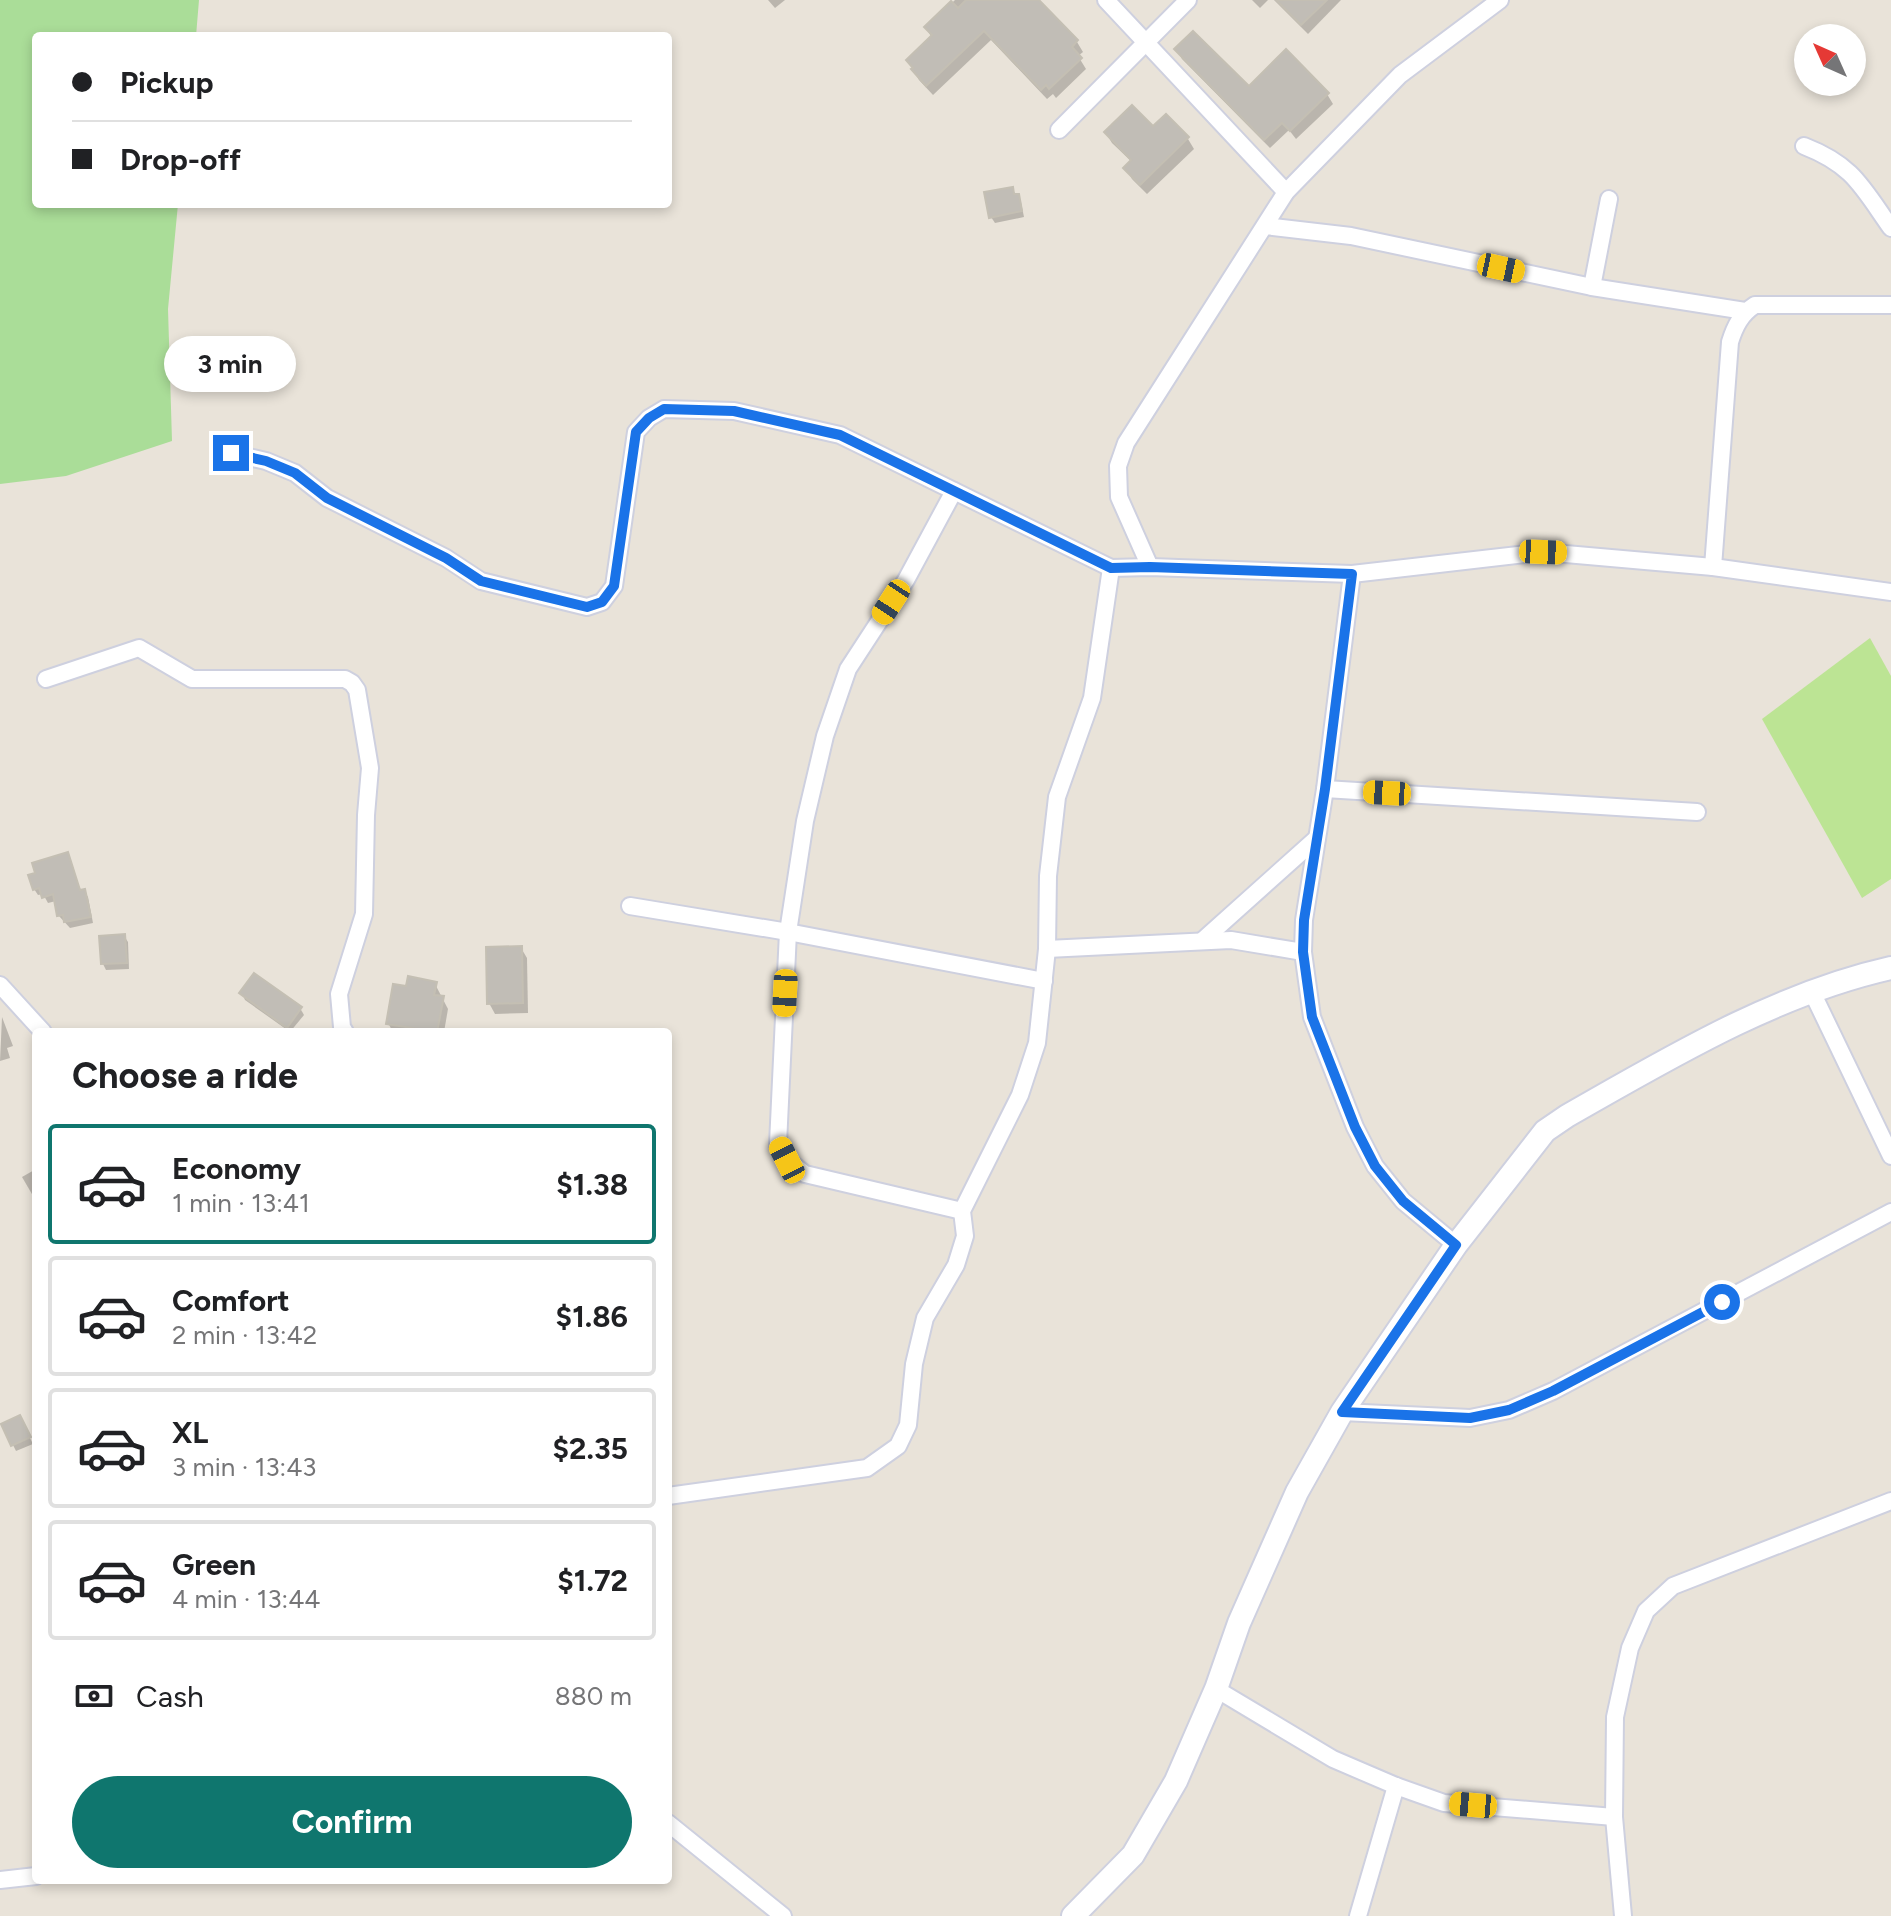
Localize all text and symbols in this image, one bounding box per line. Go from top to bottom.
north arrow [1794,24,1866,96]
map controls [1794,24,1866,96]
text: Pickup [120,64,214,101]
text: Drop-off [120,141,241,178]
car [1475,251,1527,285]
callout: 3 min [165,337,297,393]
text: 3 min [198,348,262,380]
route end [213,435,249,471]
car [1519,539,1567,565]
car [868,575,914,629]
car [1362,780,1412,806]
car [772,968,798,1018]
text: Choose a ride [72,1054,298,1097]
car [765,1133,809,1187]
icon: car [76,1148,148,1220]
text: Economy [172,1150,301,1187]
text: $1.38 [556,1166,628,1203]
text: 1 min · 13:41 [172,1187,310,1219]
icon: car [76,1280,148,1352]
text: Comfort [172,1282,290,1319]
route start [1704,1284,1740,1320]
text: $1.86 [556,1298,628,1335]
text: 2 min · 13:42 [172,1319,317,1351]
icon: car [76,1412,148,1484]
text: XL [172,1414,208,1451]
text: $2.35 [552,1430,628,1467]
text: 3 min · 13:43 [172,1451,316,1483]
icon: car [76,1544,148,1616]
text: Green [172,1546,256,1583]
text: $1.72 [557,1562,628,1599]
text: 4 min · 13:44 [172,1583,320,1615]
icon: cash [72,1674,116,1718]
text: Cash [136,1678,204,1715]
text: 880 m [555,1680,632,1712]
button: Confirm [72,1776,632,1868]
car [1448,1791,1498,1819]

